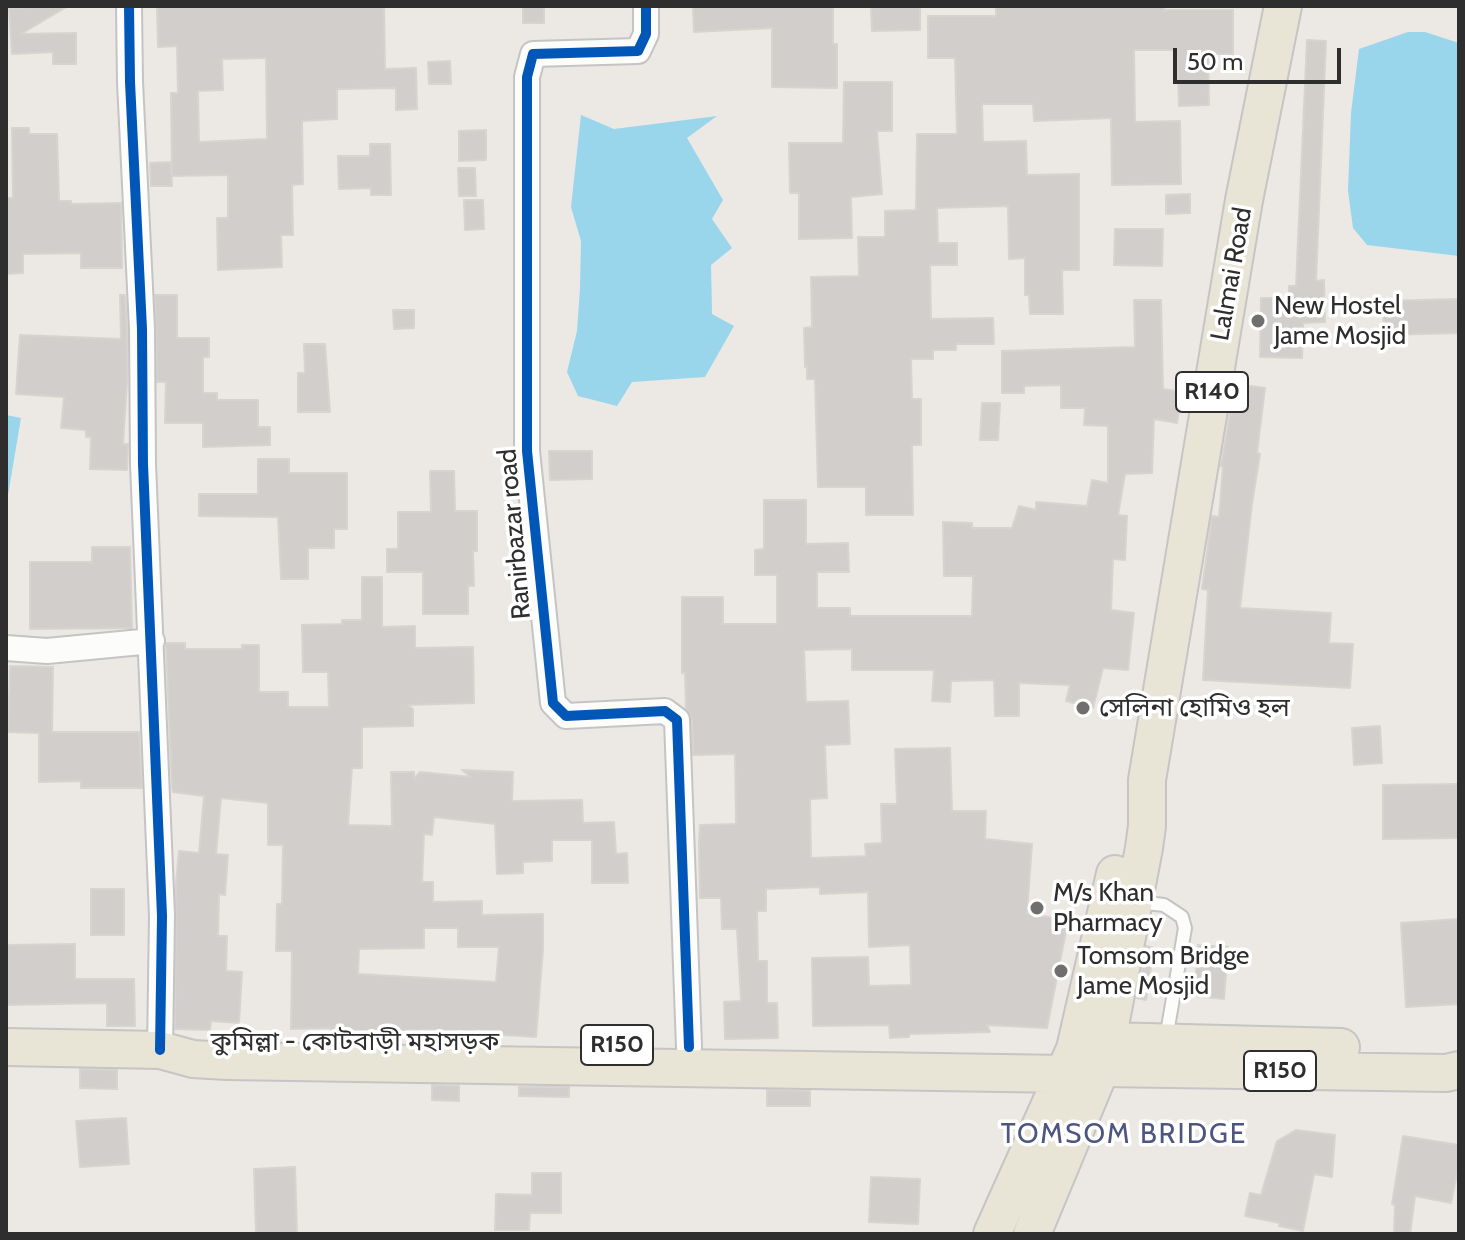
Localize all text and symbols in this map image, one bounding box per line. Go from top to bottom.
scale bar [1177,32,1345,82]
text: 50 m [1187,47,1243,76]
street label: Lalmai Road [1205,205,1259,343]
place label: New Hostel Jame Mosjid [1274,290,1406,352]
marker: New Hostel Jame Mosjid [1249,312,1267,330]
road number: R140 [1176,372,1248,412]
street label: Ranirbazar road [492,447,538,621]
place label: সেলিনা হোমিও হল [1099,692,1290,724]
marker: সেলিনা হোমিও হল [1074,699,1092,717]
place label: M/s Khan Pharmacy [1053,877,1163,938]
marker: M/s Khan Pharmacy [1028,899,1046,917]
place label: Tomsom Bridge Jame Mosjid [1077,940,1249,1002]
marker: Tomsom Bridge Jame Mosjid [1052,962,1070,980]
road number: R150 [581,1025,653,1065]
street label: কুমিল্লা - কোটবাড়ী মহাসড়ক [211,1026,499,1058]
road number: R150 [1244,1051,1316,1091]
district label: TOMSOM BRIDGE [1001,1118,1247,1152]

